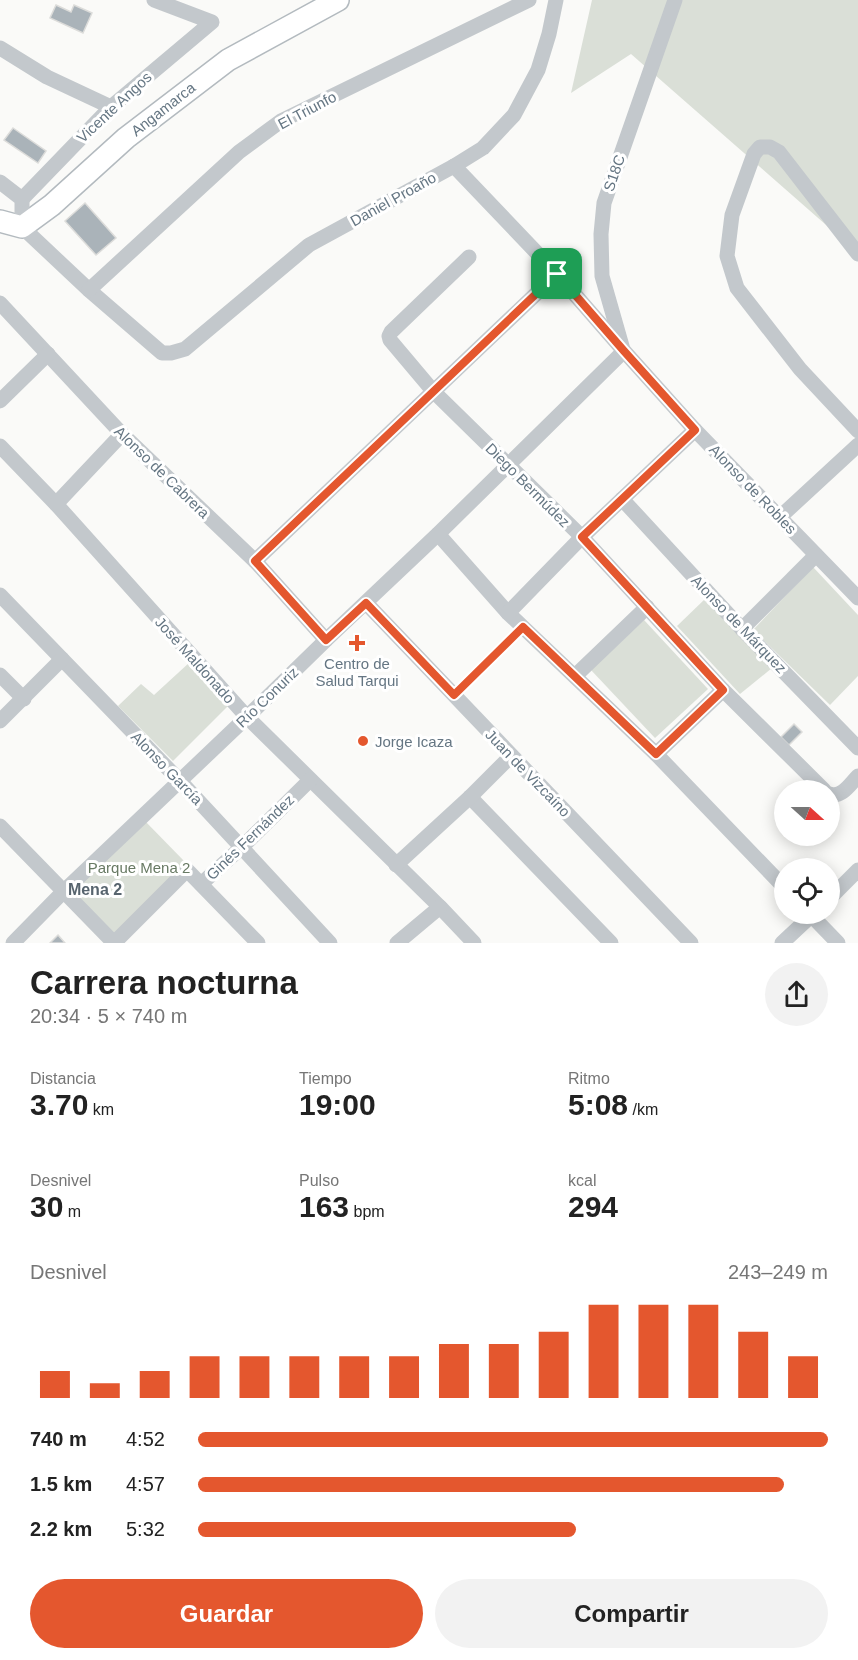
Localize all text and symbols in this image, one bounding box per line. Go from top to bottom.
street label: Vicente Angos [73,68,155,146]
street label: Angamarca [128,78,199,139]
street label: El Triunfo [275,88,339,132]
street label: S18C [600,152,628,194]
street label: Daniel Proaño [347,169,439,229]
pin [531,248,582,299]
icon: arrive [540,257,573,290]
street label: Alonso de Cabrera [111,422,213,522]
street label: Diego Bermúdez [482,439,574,531]
street label: Alonso de Robles [706,441,800,537]
street label: Alonso de Márquez [688,572,790,676]
street label: José Maldonado [152,613,238,707]
marker: Centro de Salud Tarqui [348,634,366,652]
place label: Centro de Salud Tarqui [315,655,399,689]
street label: Río Conuriz [233,663,301,731]
street label: Juan de Vizcaíno [482,726,574,820]
street label: Alonso García [128,728,207,809]
place label: Jorge Icaza [375,733,453,750]
marker: Jorge Icaza [356,734,370,748]
north arrow [774,780,840,846]
map controls [774,780,840,924]
street label: Ginés Fernández [203,791,297,883]
button: locate [774,858,840,924]
park label: Parque Mena 2 [88,859,190,876]
district label: Mena 2 [68,881,122,898]
button: share [765,963,828,1026]
text: Carrera nocturna [30,964,298,1001]
text: 20:34 · 5 × 740 m [30,1005,187,1027]
text: Distancia [30,1070,96,1087]
text: Tiempo [299,1070,352,1087]
text: Ritmo [568,1070,610,1087]
text: 3.70 [30,1088,88,1121]
text: 19:00 [299,1088,376,1121]
text: 5:08 [568,1088,628,1121]
text: km [88,1101,114,1118]
text: /km [628,1101,658,1118]
text: Desnivel [30,1172,91,1189]
text: Pulso [299,1172,339,1189]
text: kcal [568,1172,596,1189]
text: 30 [30,1190,63,1223]
text: 163 [299,1190,349,1223]
text: 294 [568,1190,618,1223]
text: m [63,1203,81,1220]
text: bpm [349,1203,385,1220]
text: Desnivel [30,1261,107,1283]
text: 243–249 m [728,1261,828,1283]
text: 740 m [30,1428,87,1450]
text: 4:52 [126,1428,165,1450]
text: 1.5 km [30,1473,92,1495]
text: 4:57 [126,1473,165,1495]
text: 2.2 km [30,1518,92,1540]
text: 5:32 [126,1518,165,1540]
button: Guardar [30,1579,423,1648]
button: Compartir [435,1579,828,1648]

